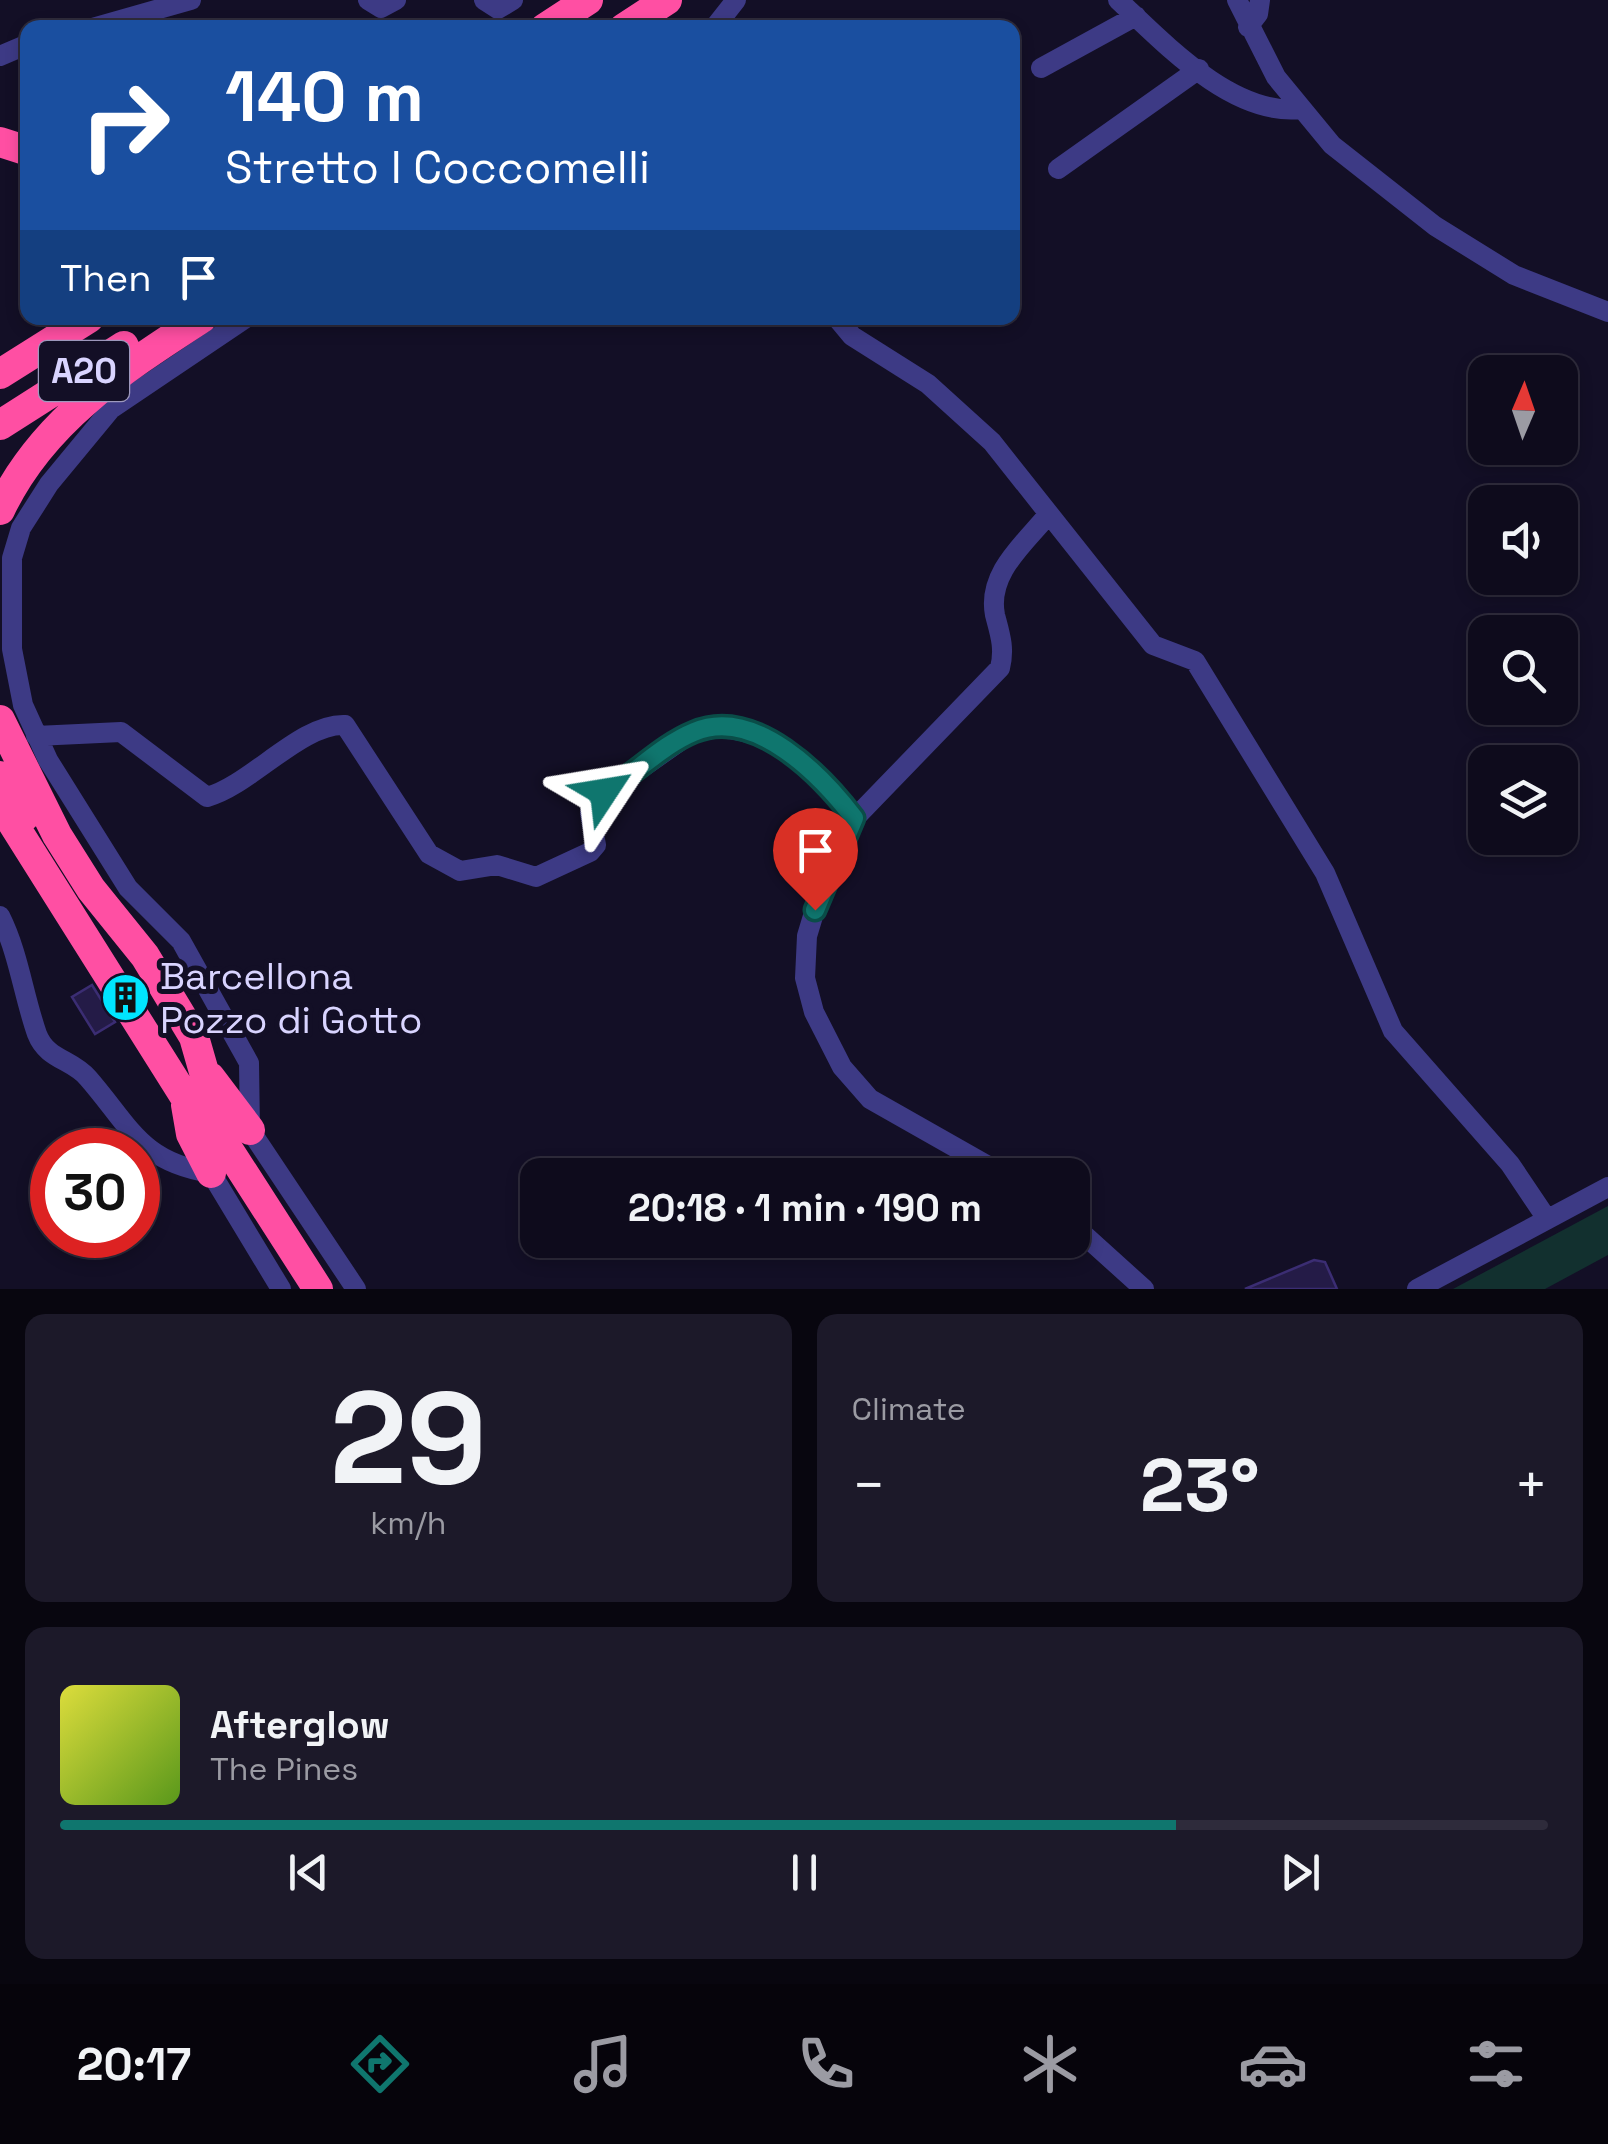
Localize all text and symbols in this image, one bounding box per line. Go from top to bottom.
text: 140 m [225,52,424,141]
icon: right [60,60,190,190]
text: Stretto I Coccomelli [225,139,650,196]
icon: arrive [171,250,226,305]
text: Then [60,254,151,302]
road number: A20 [39,341,129,401]
north arrow [1468,355,1578,465]
map controls [1468,355,1578,855]
button: sound [1468,485,1578,595]
button: search [1468,615,1578,725]
position arrow [552,740,656,844]
button: layers [1468,745,1578,855]
pin [773,808,858,911]
icon: arrive [788,823,843,878]
place label: Barcellona Pozzo di Gotto [160,952,422,1044]
building icon: Barcellona Pozzo di Gotto [99,972,151,1024]
speed limit sign: 30 [30,1128,160,1258]
text: 20:18 · 1 min · 190 m [628,1184,982,1232]
text: 29 [330,1355,487,1521]
text: Climate [852,1389,966,1429]
text: 23° [1140,1437,1260,1533]
text: − [852,1450,886,1520]
text: + [1514,1450,1548,1520]
text: km/h [370,1503,446,1543]
text: Afterglow [210,1701,390,1749]
text: The Pines [210,1749,358,1789]
icon: previous [281,1845,336,1900]
icon: pause [777,1845,832,1900]
icon: next [1273,1845,1328,1900]
icon: directions [345,2029,415,2099]
icon: music [568,2029,638,2099]
icon: phone [791,2029,861,2099]
icon: climate [1015,2029,1085,2099]
icon: car [1238,2029,1308,2099]
icon: filters [1461,2029,1531,2099]
text: 20:17 [77,2036,191,2093]

